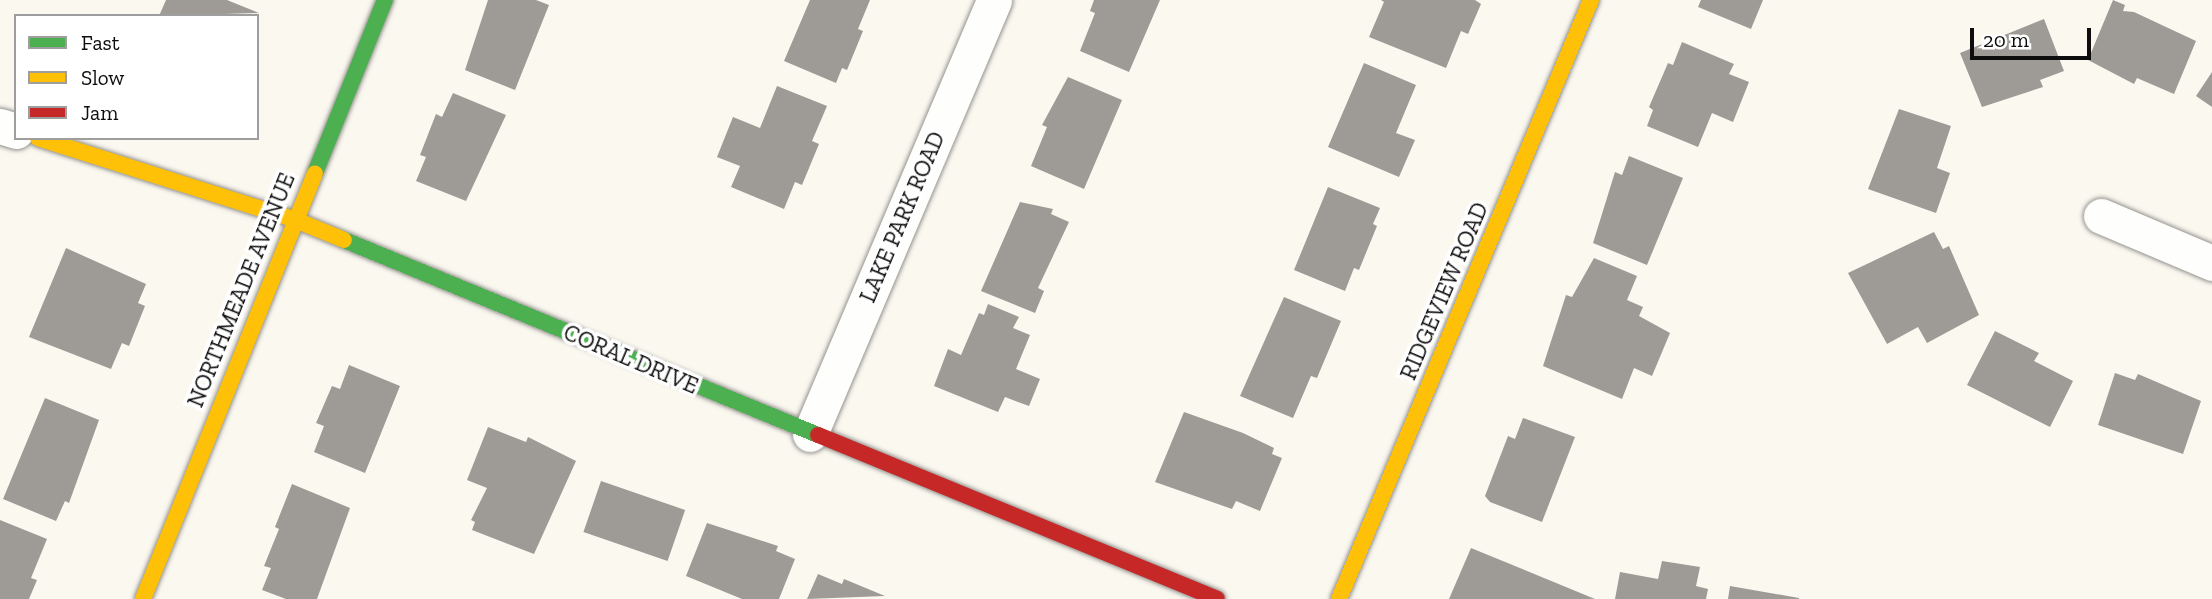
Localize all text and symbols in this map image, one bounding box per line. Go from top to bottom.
legend [14,14,259,140]
scale bar [1974,14,2095,58]
text: 20 m [1983,27,2029,52]
text: Fast [81,30,120,55]
text: Slow [81,65,124,90]
text: Jam [81,100,118,125]
street label: LAKE PARK ROAD [853,127,951,307]
street label: NORTHMEADE AVENUE [181,168,301,412]
street label: RIDGEVIEW ROAD [1394,198,1494,384]
street label: CORAL DRIVE [559,318,703,400]

